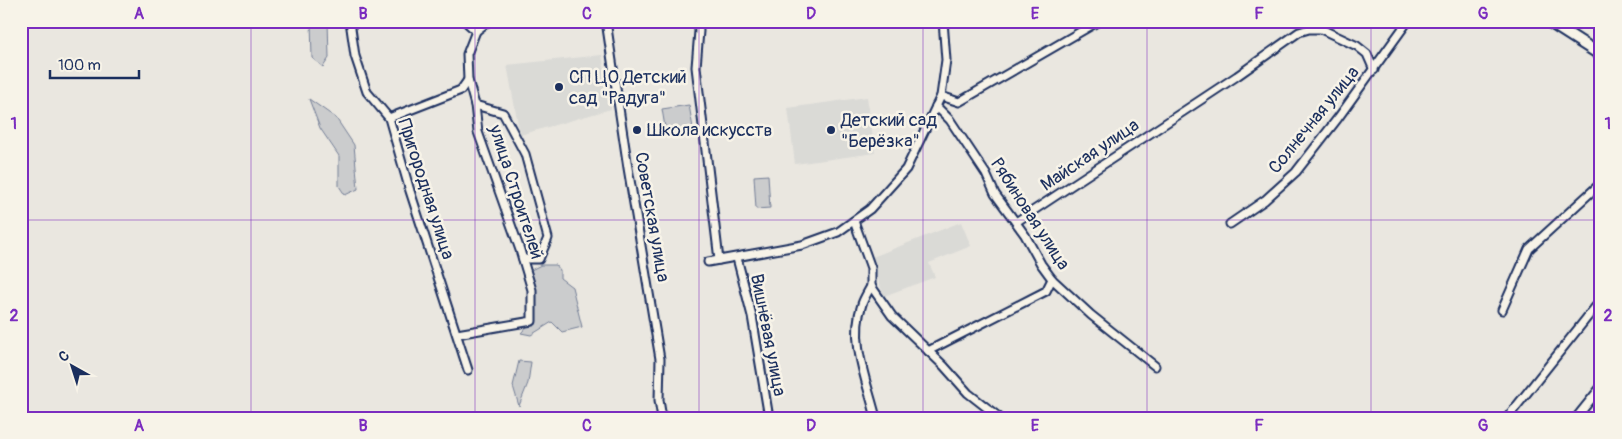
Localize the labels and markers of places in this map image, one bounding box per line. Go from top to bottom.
place label: СП ЦО Детский сад "Радуга" [569,66,687,110]
marker: СП ЦО Детский сад "Радуга" [553,81,565,93]
place label: Детский сад "Берёзка" [840,109,937,153]
place label: Школа искусств [647,119,772,142]
marker: Школа искусств [631,124,643,136]
marker: Детский сад "Берёзка" [825,124,837,136]

